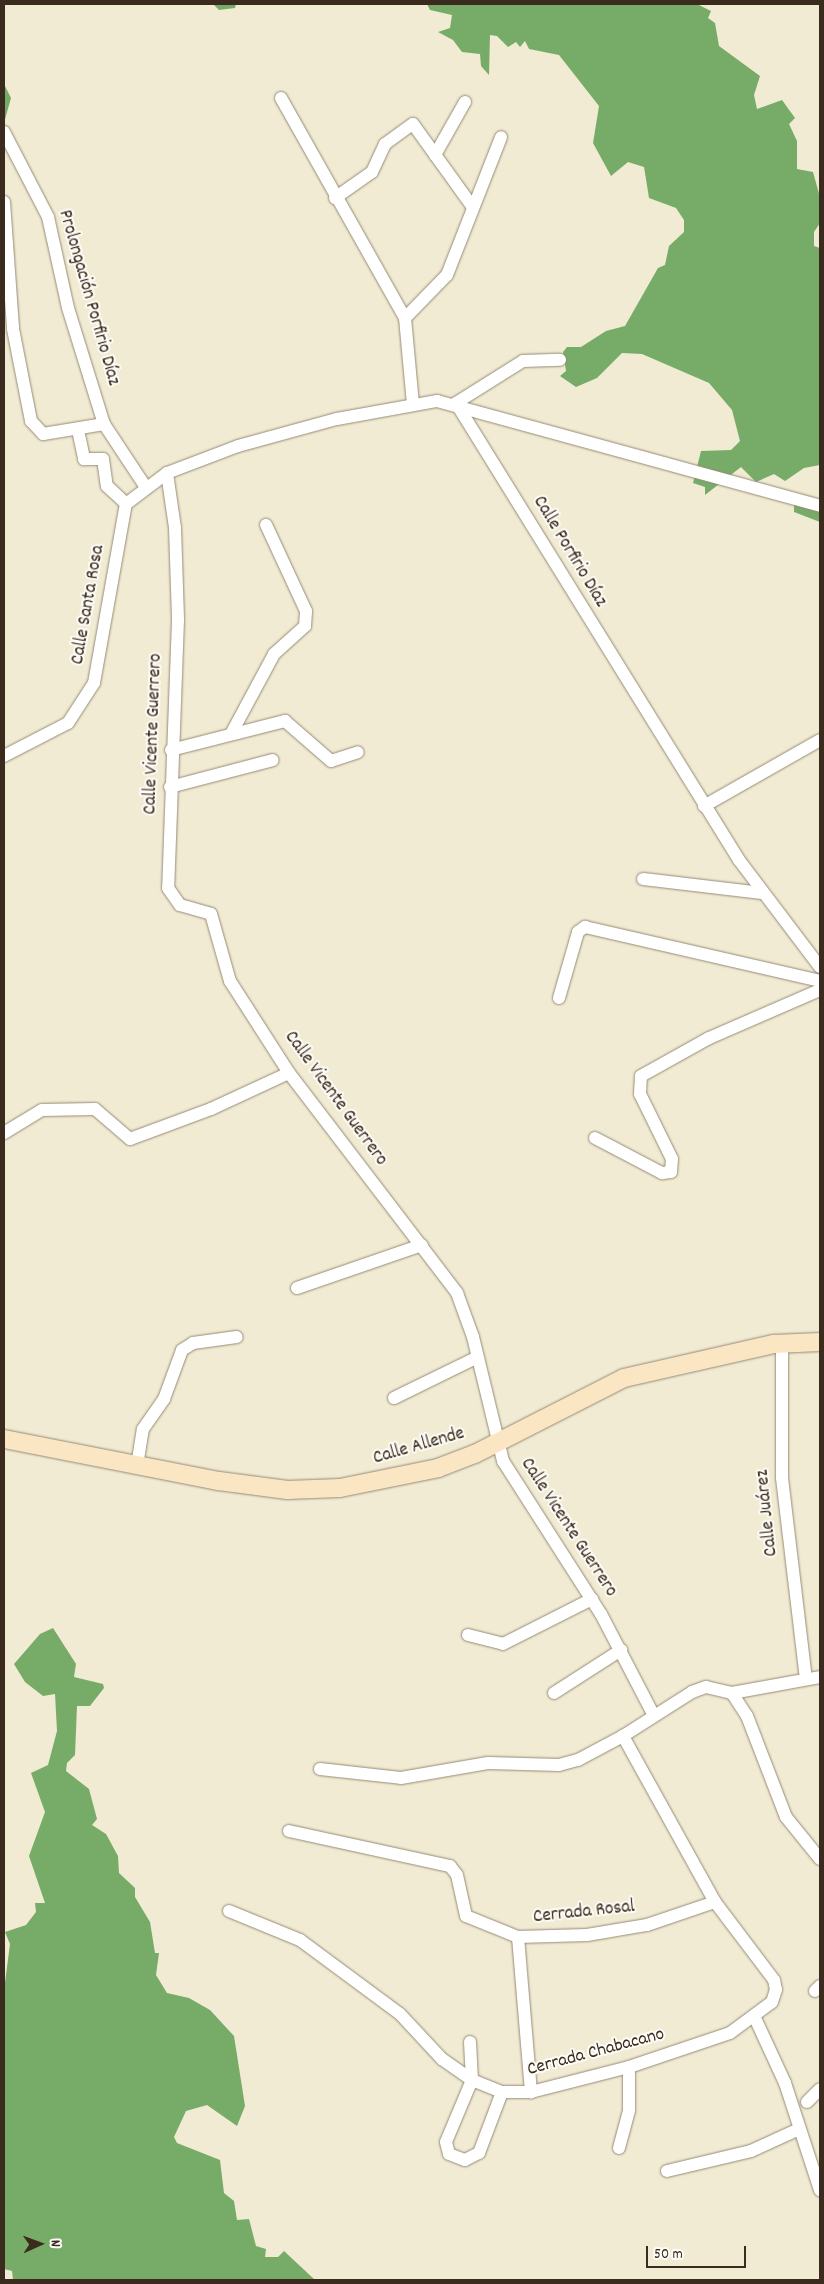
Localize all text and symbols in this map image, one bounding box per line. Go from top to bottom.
street label: Prolongación Porfirio Díaz [52,208,124,388]
street label: Calle Porfirio Díaz [527,492,611,612]
street label: Calle Santa Rosa [67,543,111,667]
street label: Calle Vicente Guerrero [140,653,168,815]
street label: Calle Vicente Guerrero [278,1027,392,1171]
street label: Calle Allende [371,1423,467,1471]
street label: Calle Vicente Guerrero [515,1454,621,1602]
street label: Calle Juárez [752,1468,784,1558]
street label: Cerrada Rosal [532,1896,636,1930]
street label: Cerrada Chabacano [525,2024,667,2082]
north arrow [15,2219,65,2269]
scale bar [649,2236,749,2268]
text: N [45,2240,65,2247]
text: 50 m [654,2244,683,2266]

